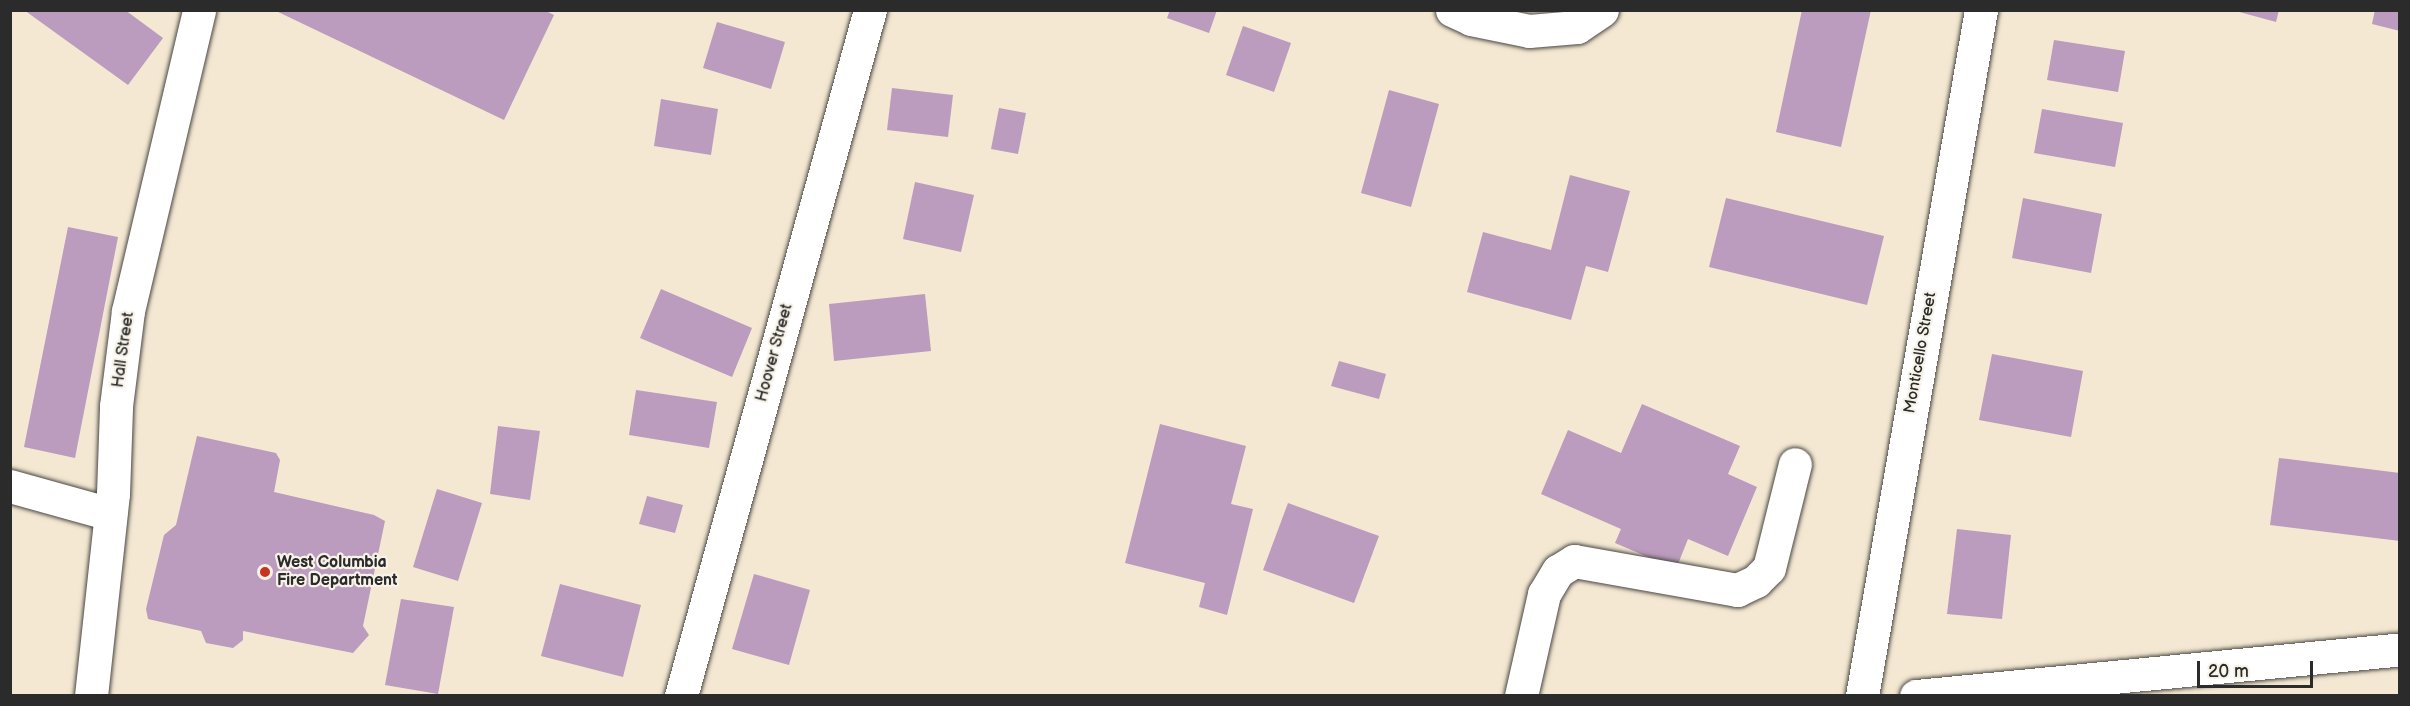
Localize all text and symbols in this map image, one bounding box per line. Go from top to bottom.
street label: Monticello Street [1901,291,1941,415]
street label: Hoover Street [753,302,797,404]
street label: Hall Street [109,311,139,389]
place label: West Columbia Fire Department [277,553,397,591]
marker: West Columbia Fire Department [258,565,272,579]
scale bar [2200,649,2316,687]
text: 20 m [2208,661,2249,682]

